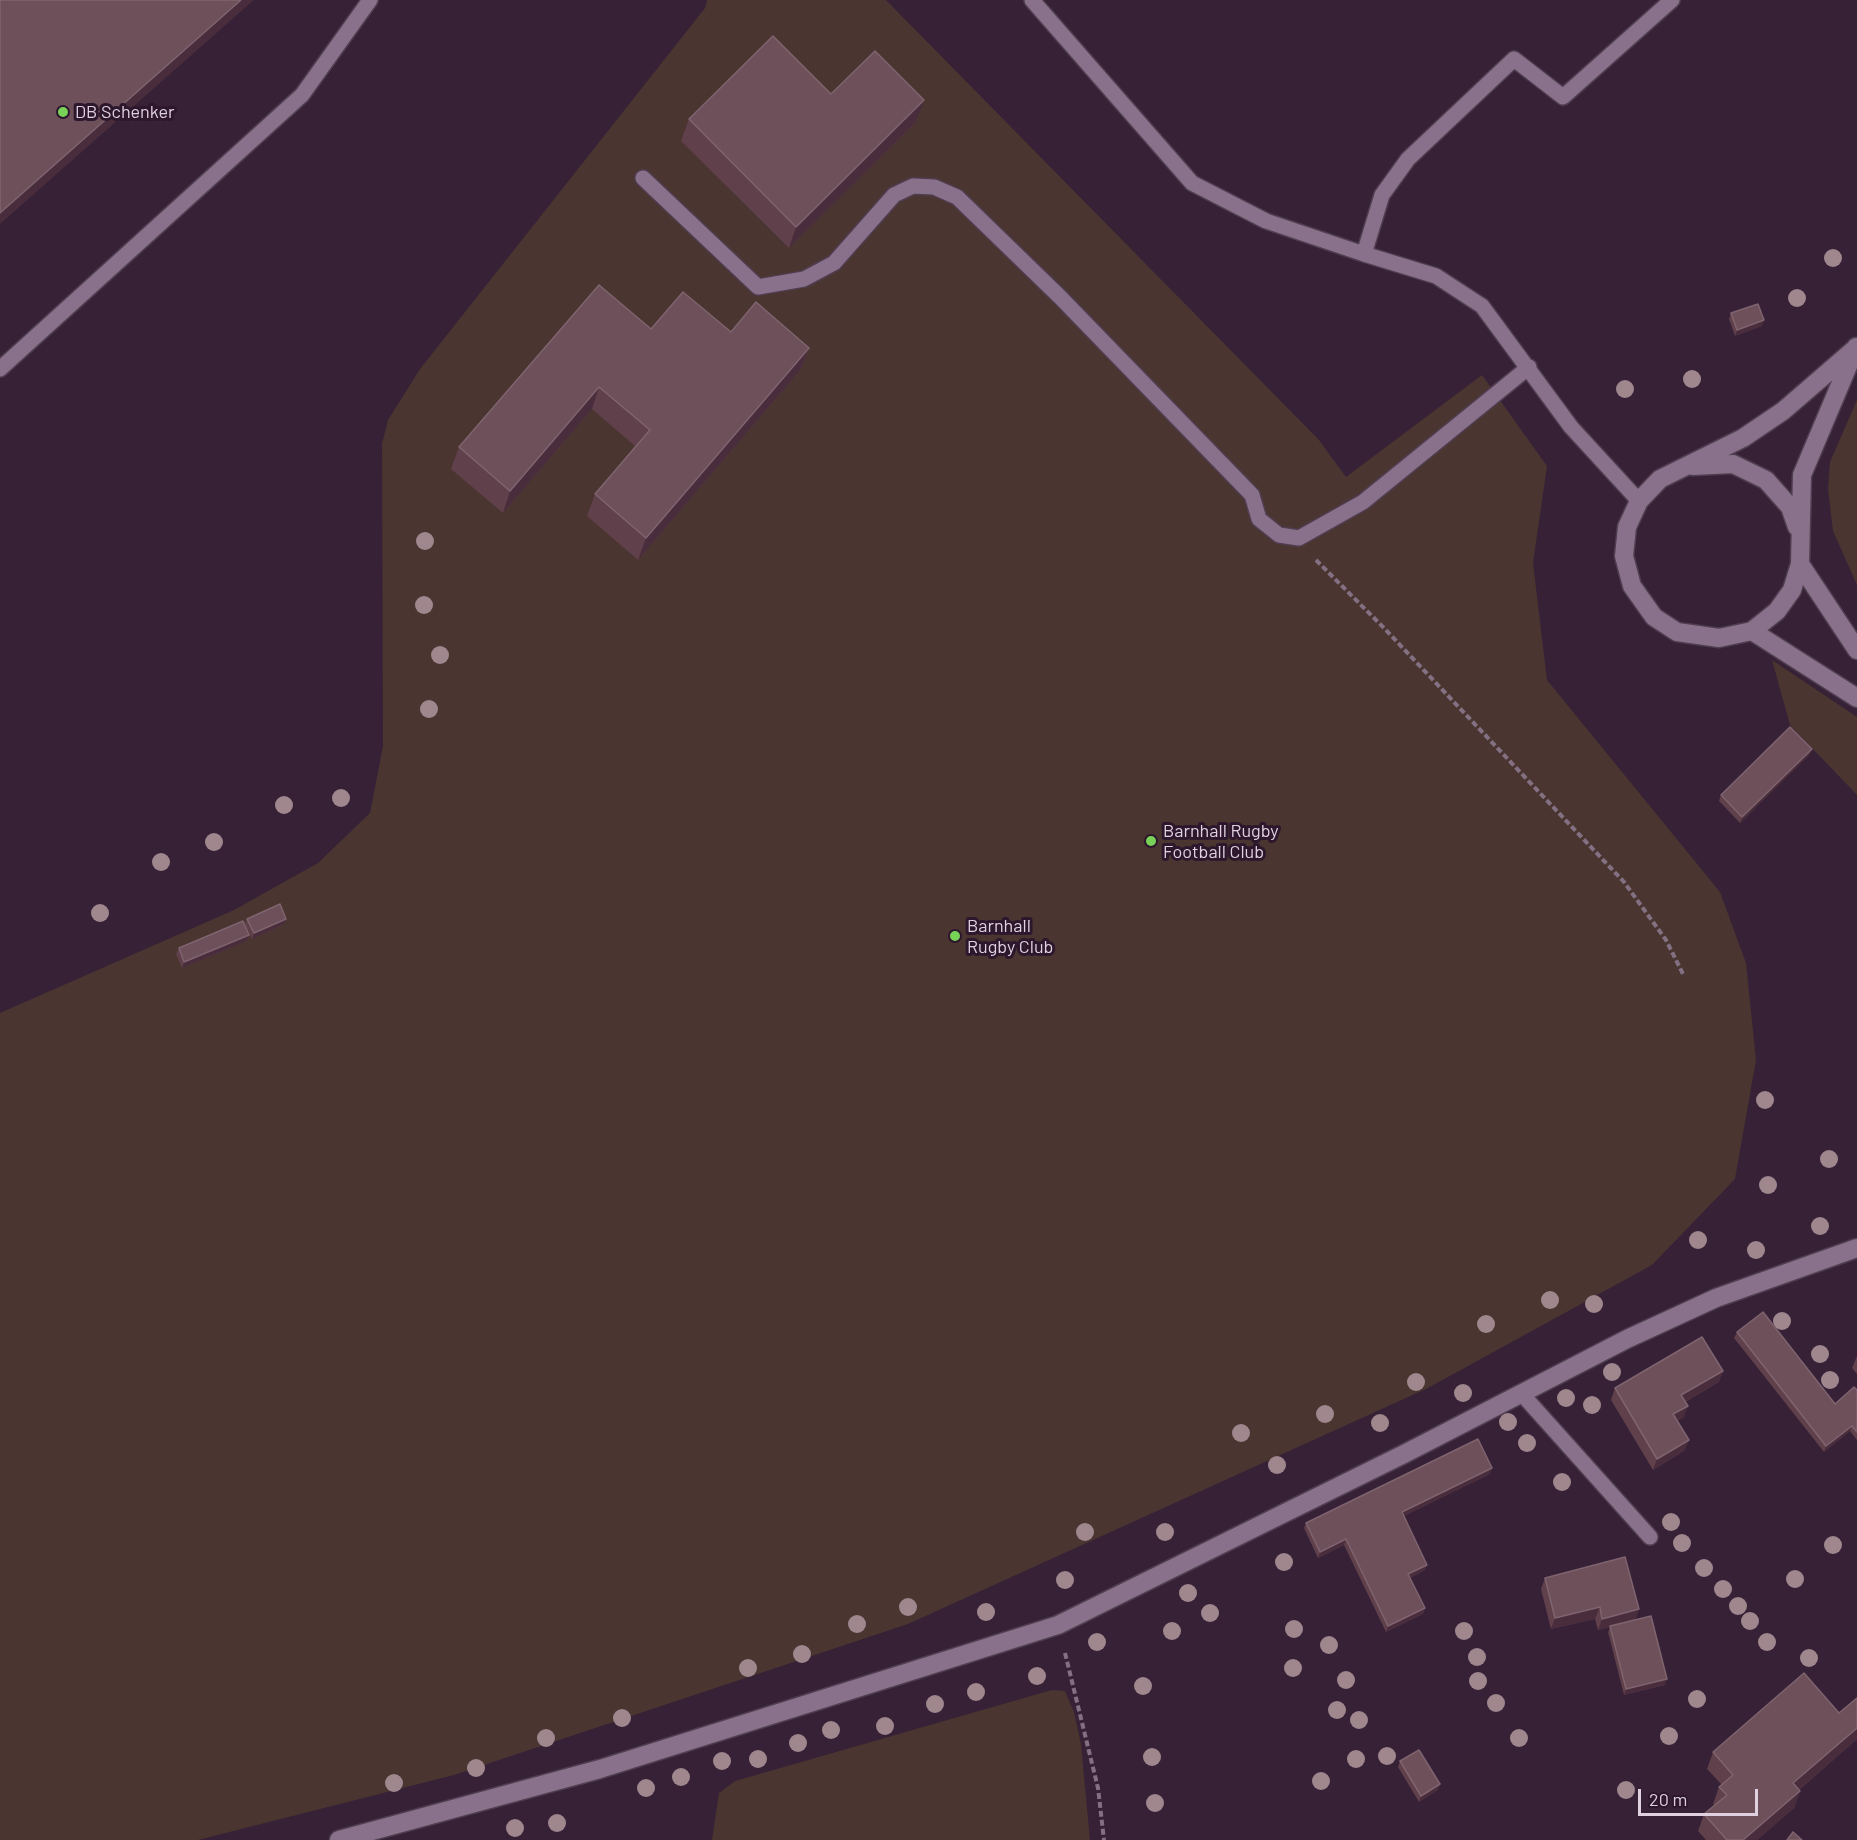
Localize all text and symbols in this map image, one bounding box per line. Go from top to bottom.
place label: DB Schenker [75,101,175,123]
marker: DB Schenker [56,105,70,119]
place label: Barnhall Rugby Football Club [1163,820,1279,862]
marker: Barnhall Rugby Football Club [1144,834,1158,848]
place label: Barnhall Rugby Club [967,915,1053,958]
marker: Barnhall Rugby Club [948,929,962,943]
scale bar [1641,1777,1761,1815]
text: 20 m [1649,1788,1687,1810]

